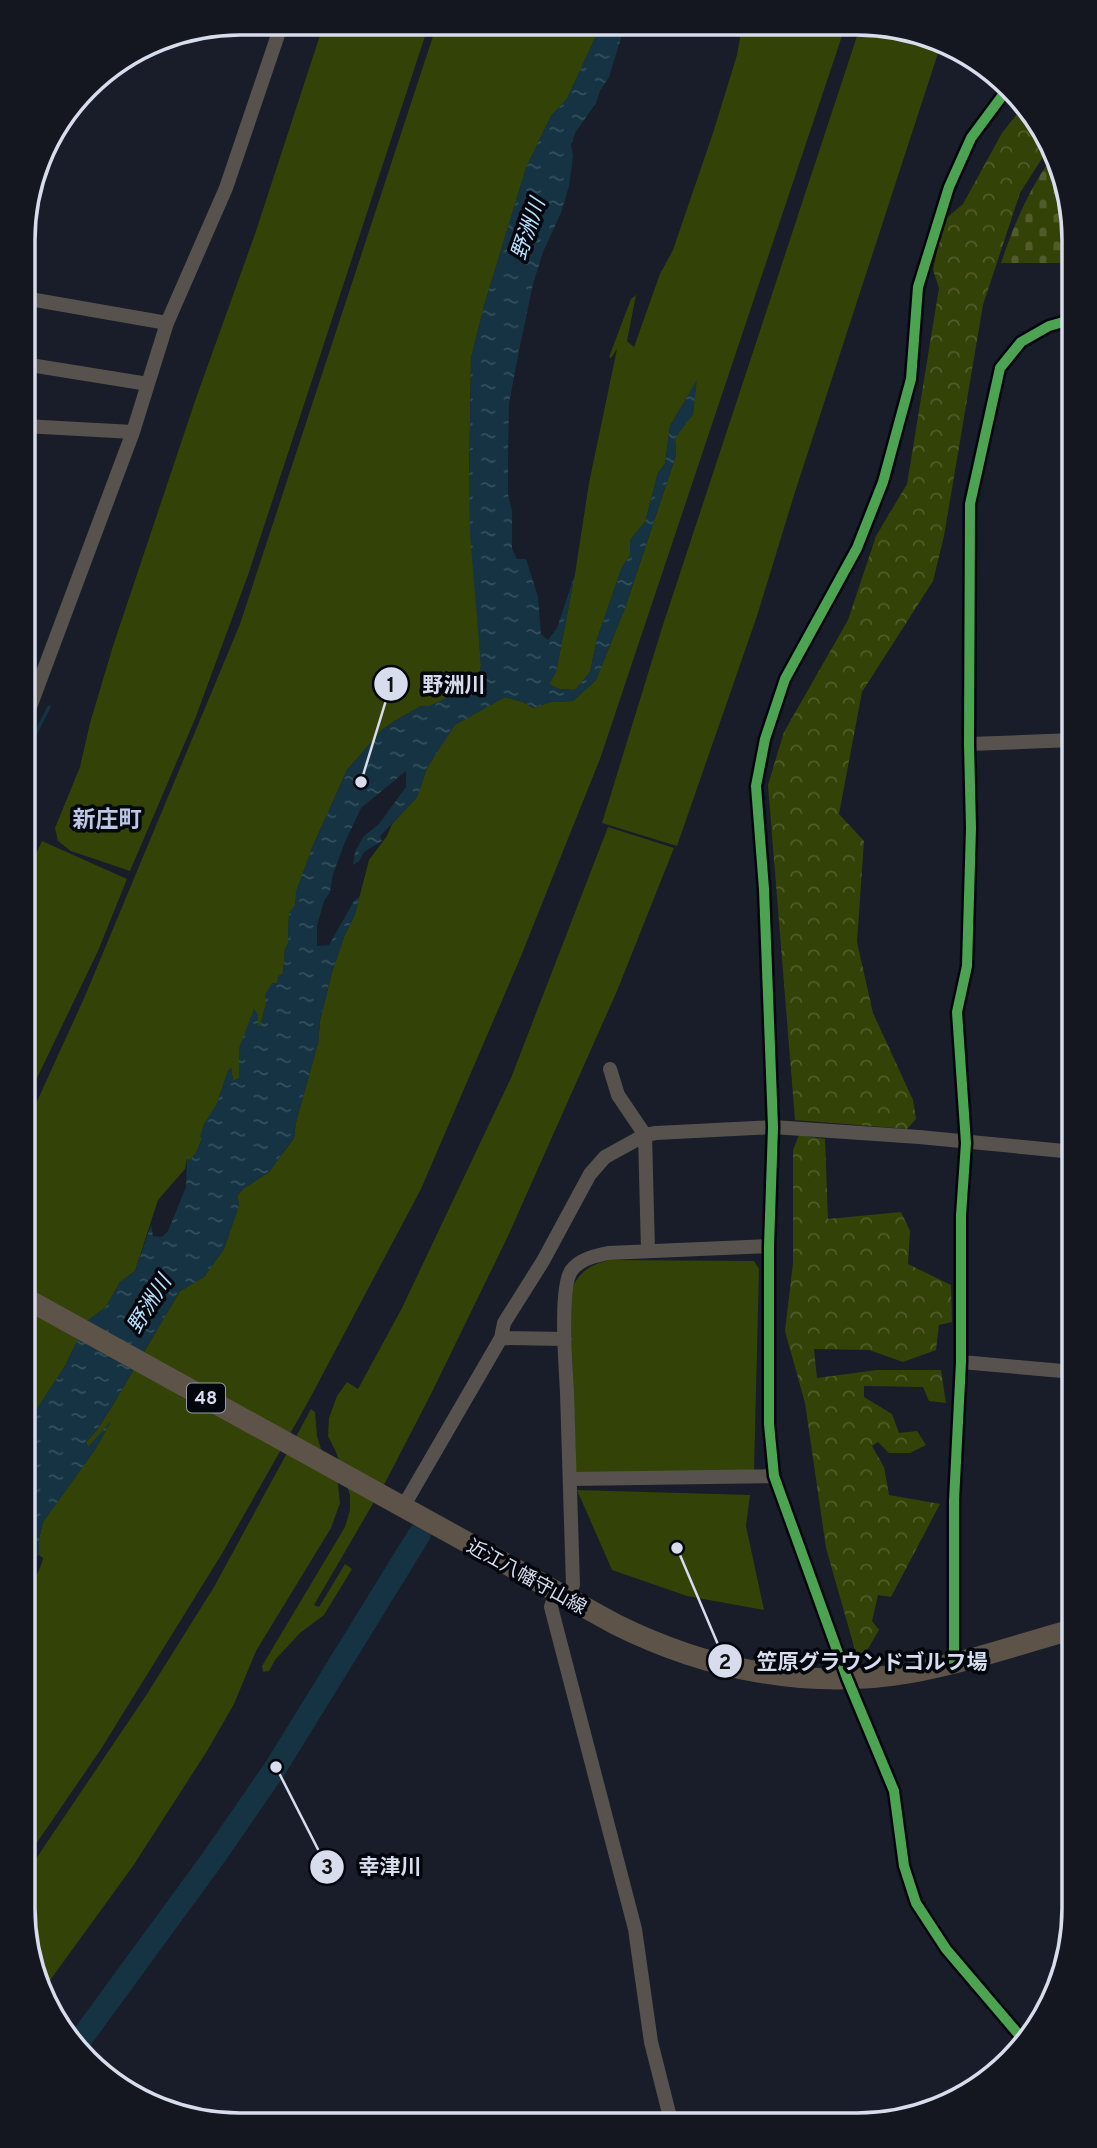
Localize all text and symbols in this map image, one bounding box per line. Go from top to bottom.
water label: 野洲川 [506,193,553,264]
callout: 野洲川 [374,663,500,705]
text: 1 [387,673,395,700]
text: 野洲川 [423,673,486,700]
district label: 新庄町 [73,807,142,836]
water label: 野洲川 [122,1269,179,1339]
road number: 48 [187,1384,225,1413]
street label: 近江八幡守山線 [462,1535,590,1620]
callout: 笠原グラウンドゴルフ場 [708,1640,1002,1682]
text: 2 [719,1650,731,1677]
text: 笠原グラウンドゴルフ場 [757,1650,988,1677]
callout: 幸津川 [310,1846,436,1888]
text: 3 [321,1855,333,1882]
text: 幸津川 [359,1855,422,1882]

